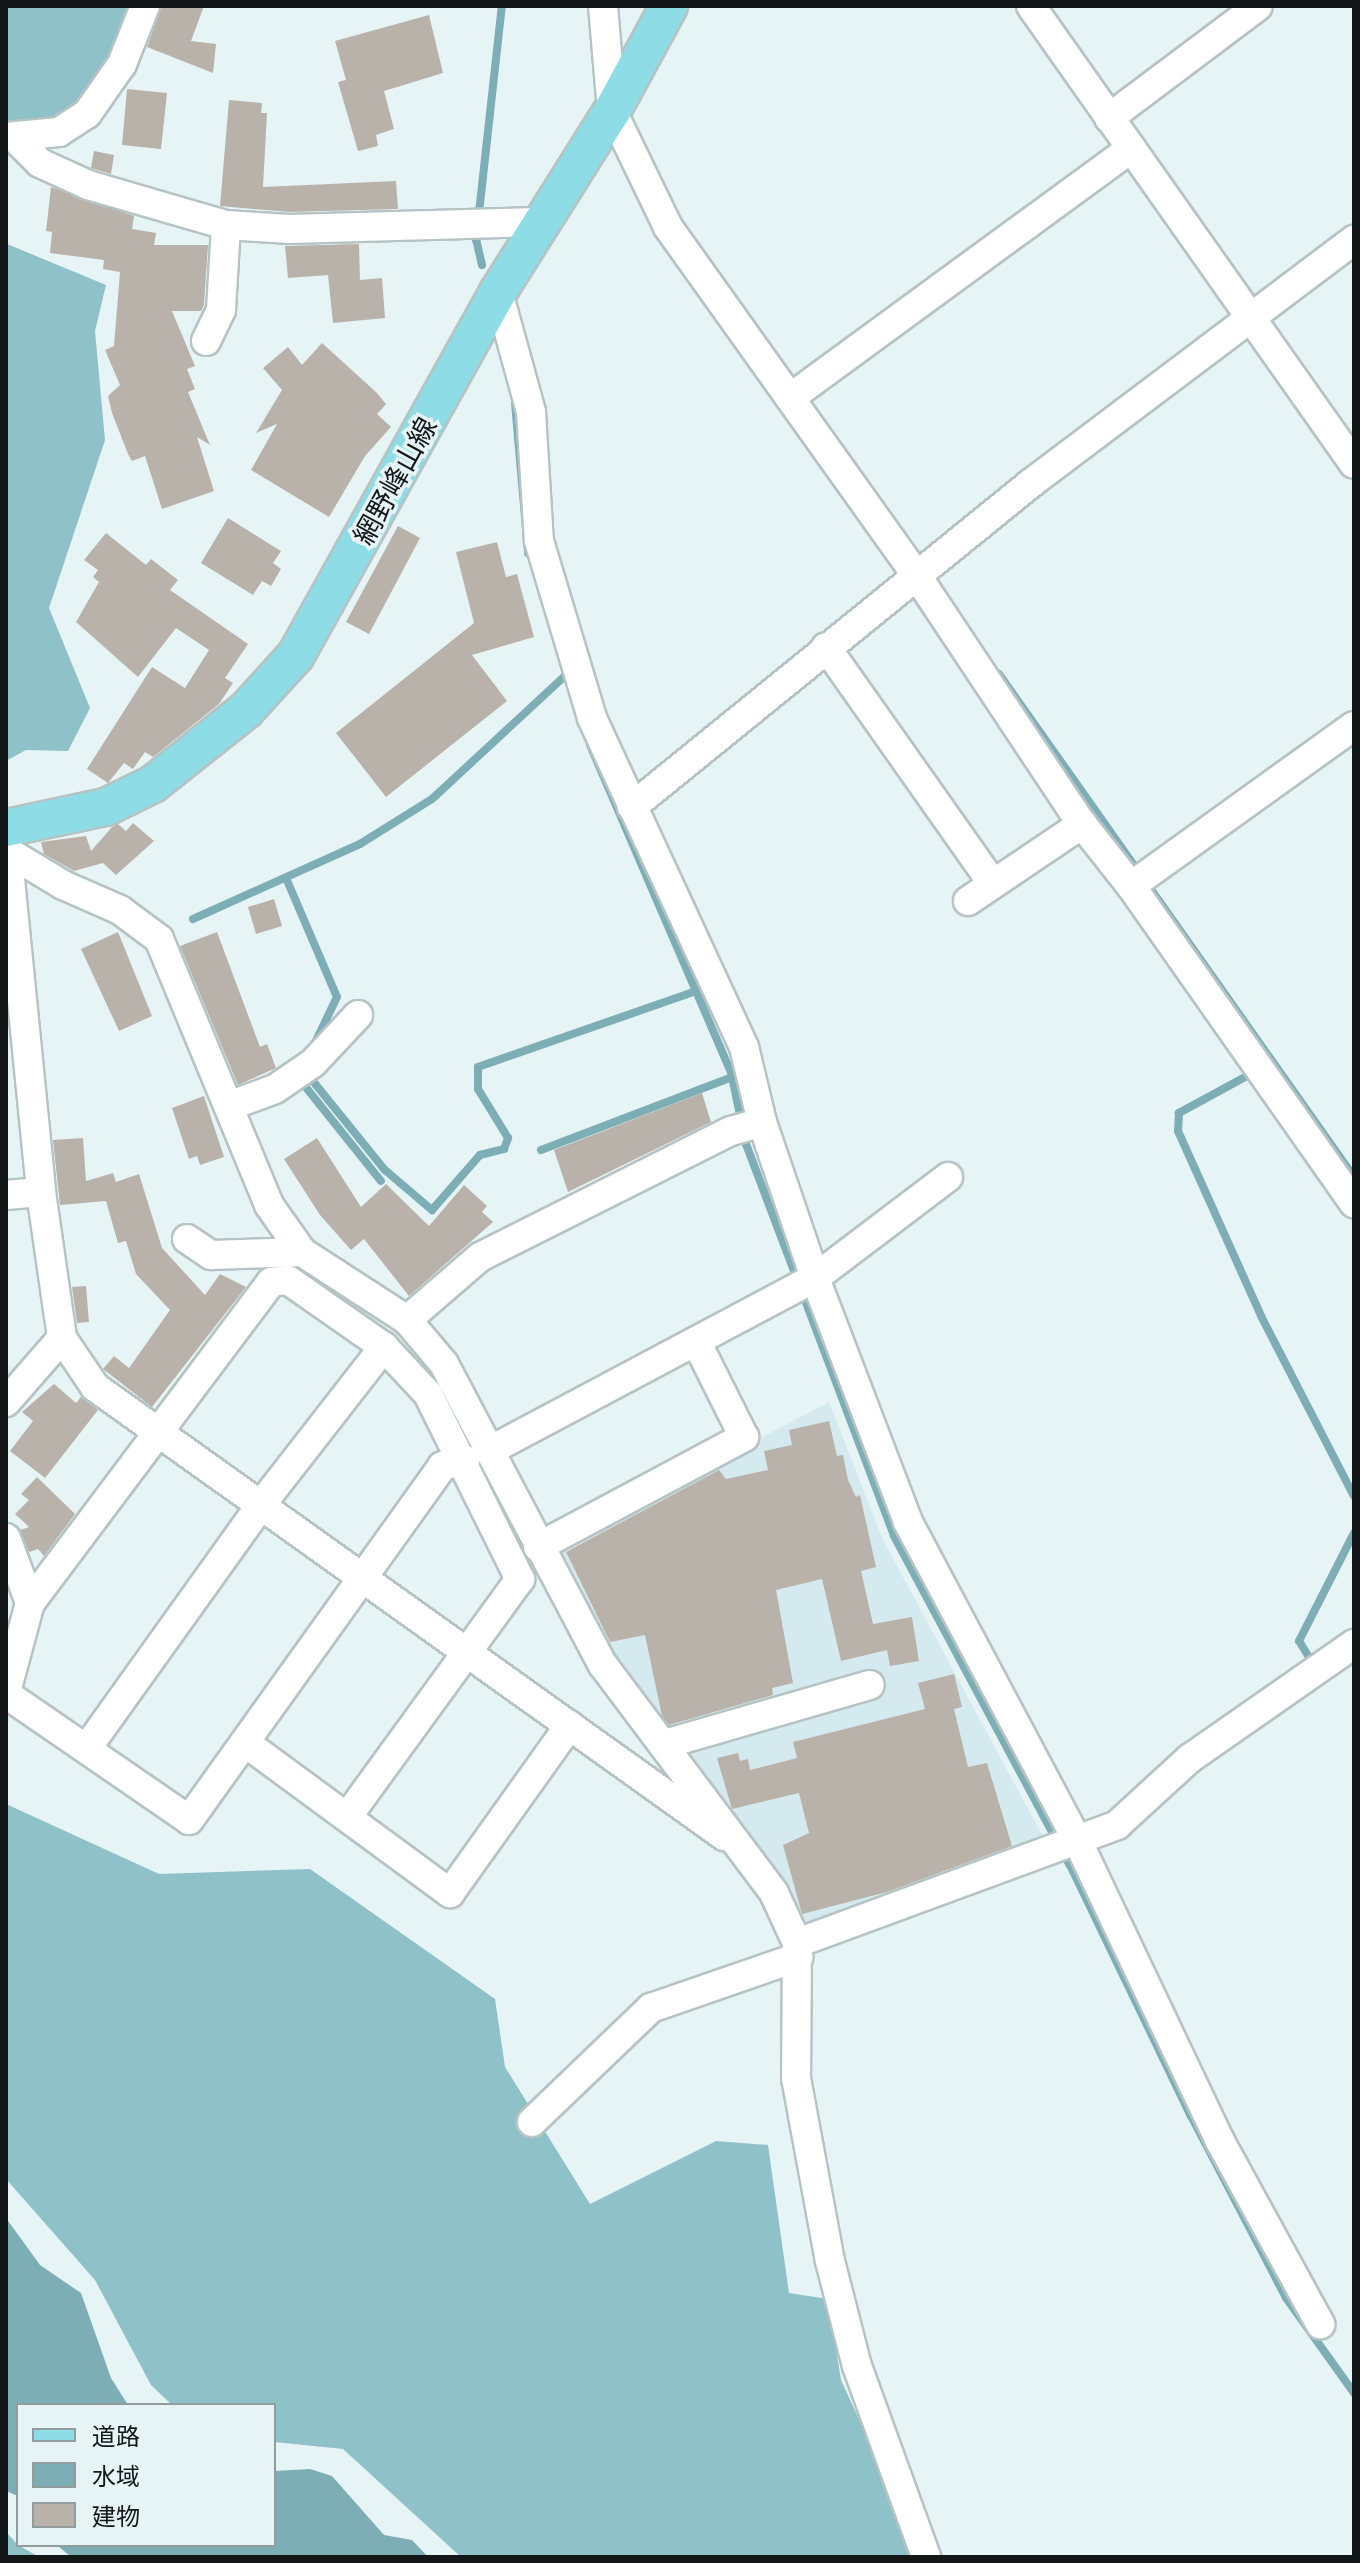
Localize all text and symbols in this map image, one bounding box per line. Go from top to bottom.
street label: 網野峰山線 [346,412,444,550]
legend [16,2403,276,2547]
text: 道路 [92,2418,140,2454]
text: 水域 [92,2458,140,2494]
text: 建物 [92,2498,140,2534]

